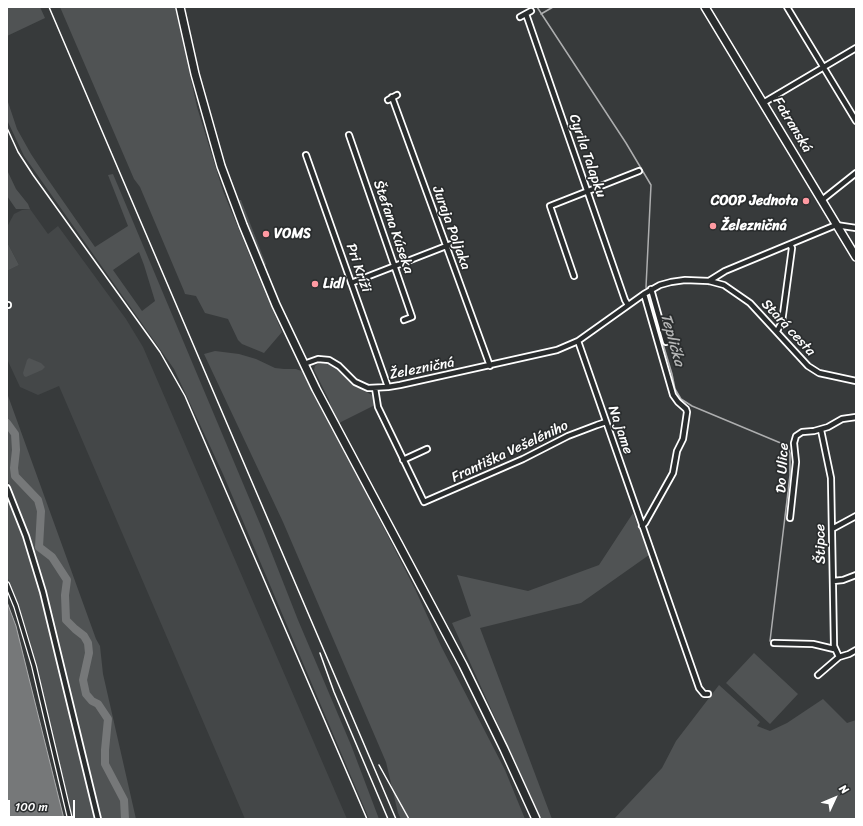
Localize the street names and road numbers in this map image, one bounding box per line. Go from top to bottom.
street label: Fatranská [769,94,815,156]
street label: Cyrila Talapku [565,112,609,200]
street label: Štefana Kúseka [369,178,417,276]
street label: Juraja Poljaka [428,184,474,272]
street label: Pri Kríži [342,241,374,295]
street label: Stará cesta [757,296,819,360]
street label: Železničná [388,354,456,384]
street label: Na jame [604,404,636,456]
street label: Františka Vešeléniho [449,418,571,486]
street label: Do Ulice [773,442,793,494]
street label: Štipce [812,524,830,564]

